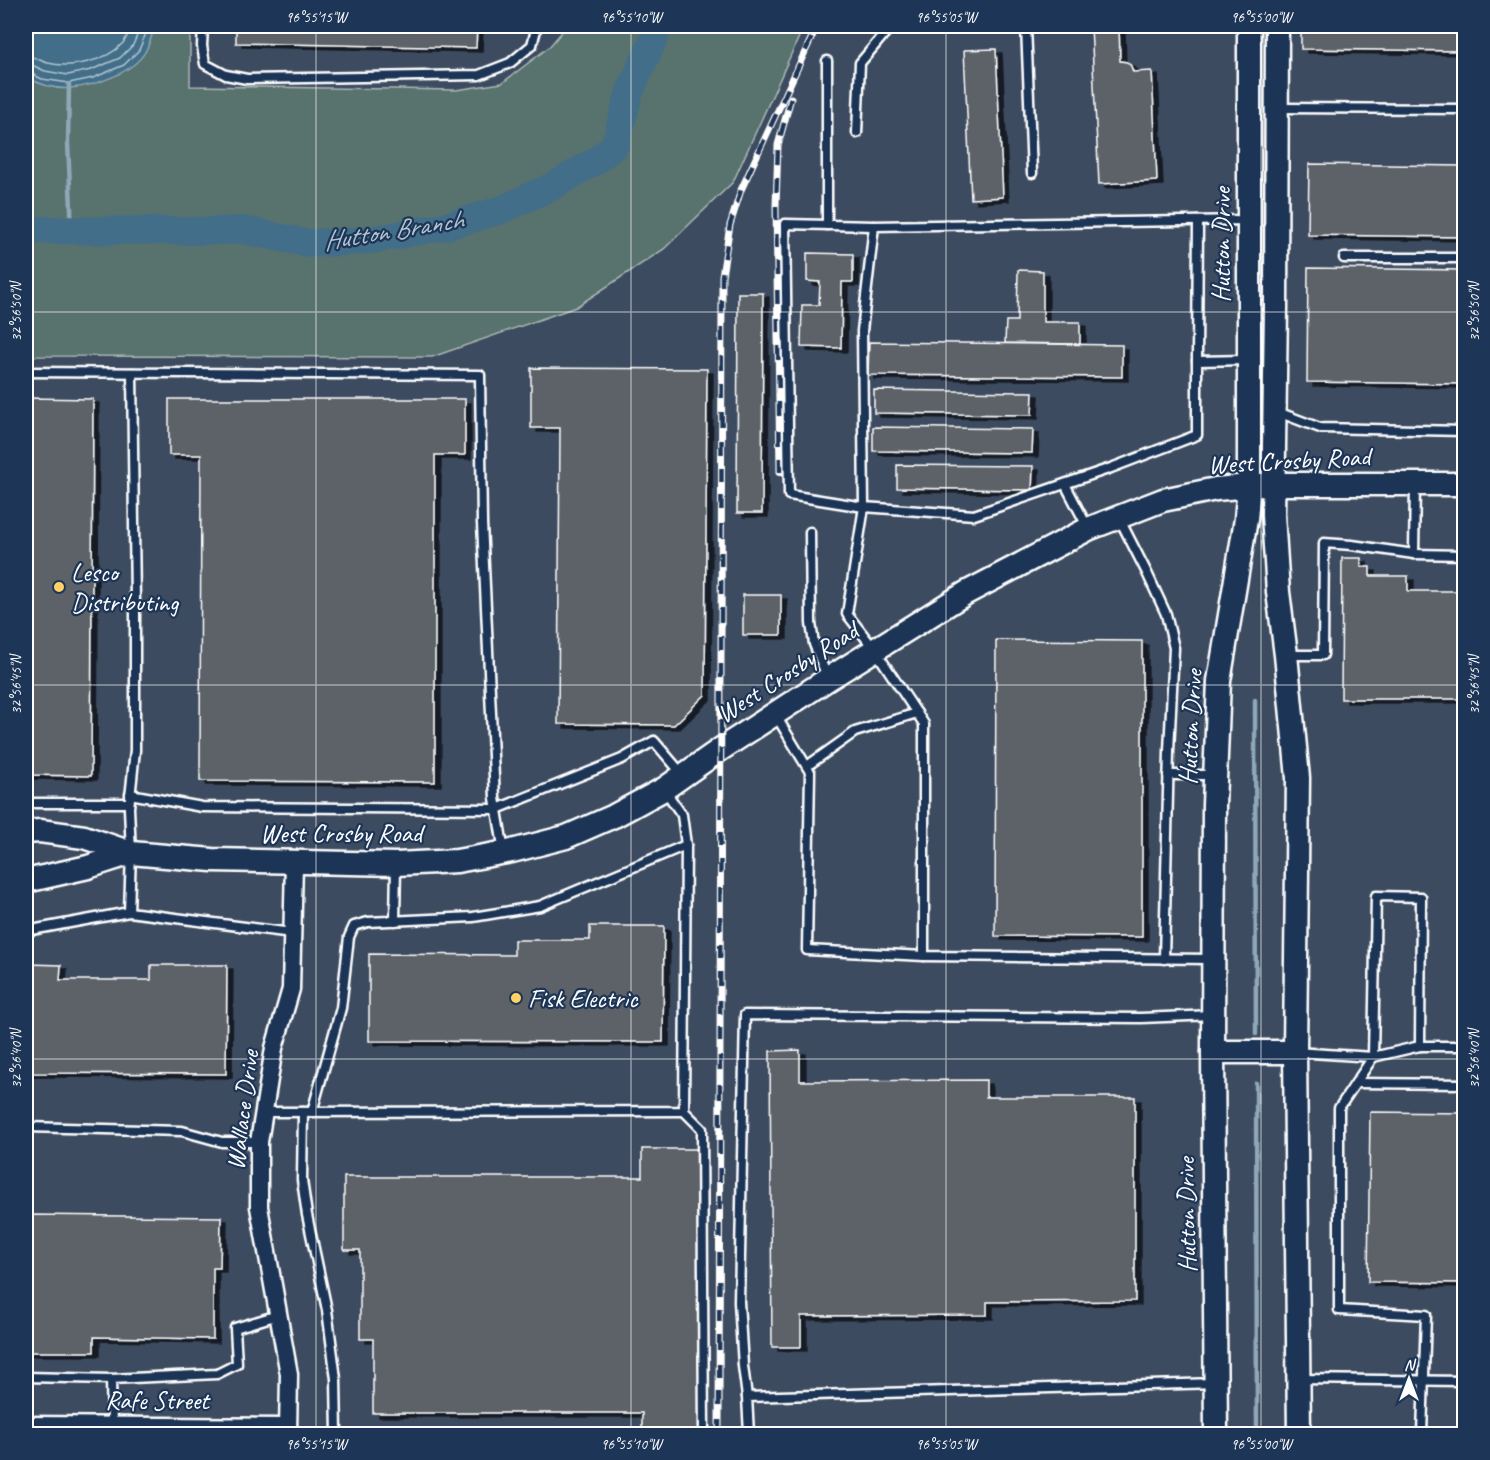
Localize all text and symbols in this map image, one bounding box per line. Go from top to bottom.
text: 96°55'15"W [286,8,350,27]
text: 96°55'10"W [601,8,665,27]
text: 96°55'05"W [916,8,980,27]
text: 96°55'00"W [1231,8,1295,27]
street label: Hutton Drive [1205,185,1238,303]
water label: Hutton Branch [321,202,468,258]
text: 32°56'50"N [7,279,26,342]
text: 32°56'50"N [1465,279,1484,342]
street label: West Crosby Road [1207,440,1375,481]
place label: Lesco Distributing [71,556,180,619]
marker: Lesco Distributing [52,580,66,594]
street label: West Crosby Road [710,612,867,730]
text: 32°56'45"N [7,652,26,715]
text: 32°56'45"N [1465,652,1484,715]
street label: Hutton Drive [1171,666,1210,785]
street label: West Crosby Road [260,817,426,850]
place label: Fisk Electric [528,982,639,1015]
marker: Fisk Electric [509,991,523,1005]
text: 32°56'40"N [7,1026,26,1089]
text: 32°56'40"N [1465,1026,1484,1089]
street label: Wallace Drive [219,1047,266,1172]
street label: Hutton Drive [1169,1155,1204,1273]
north arrow [1379,1349,1439,1409]
text: N [1404,1355,1417,1375]
street label: Rafe Street [105,1384,211,1417]
text: 96°55'15"W [286,1435,350,1454]
text: 96°55'10"W [601,1435,665,1454]
text: 96°55'05"W [916,1435,980,1454]
text: 96°55'00"W [1231,1435,1295,1454]

